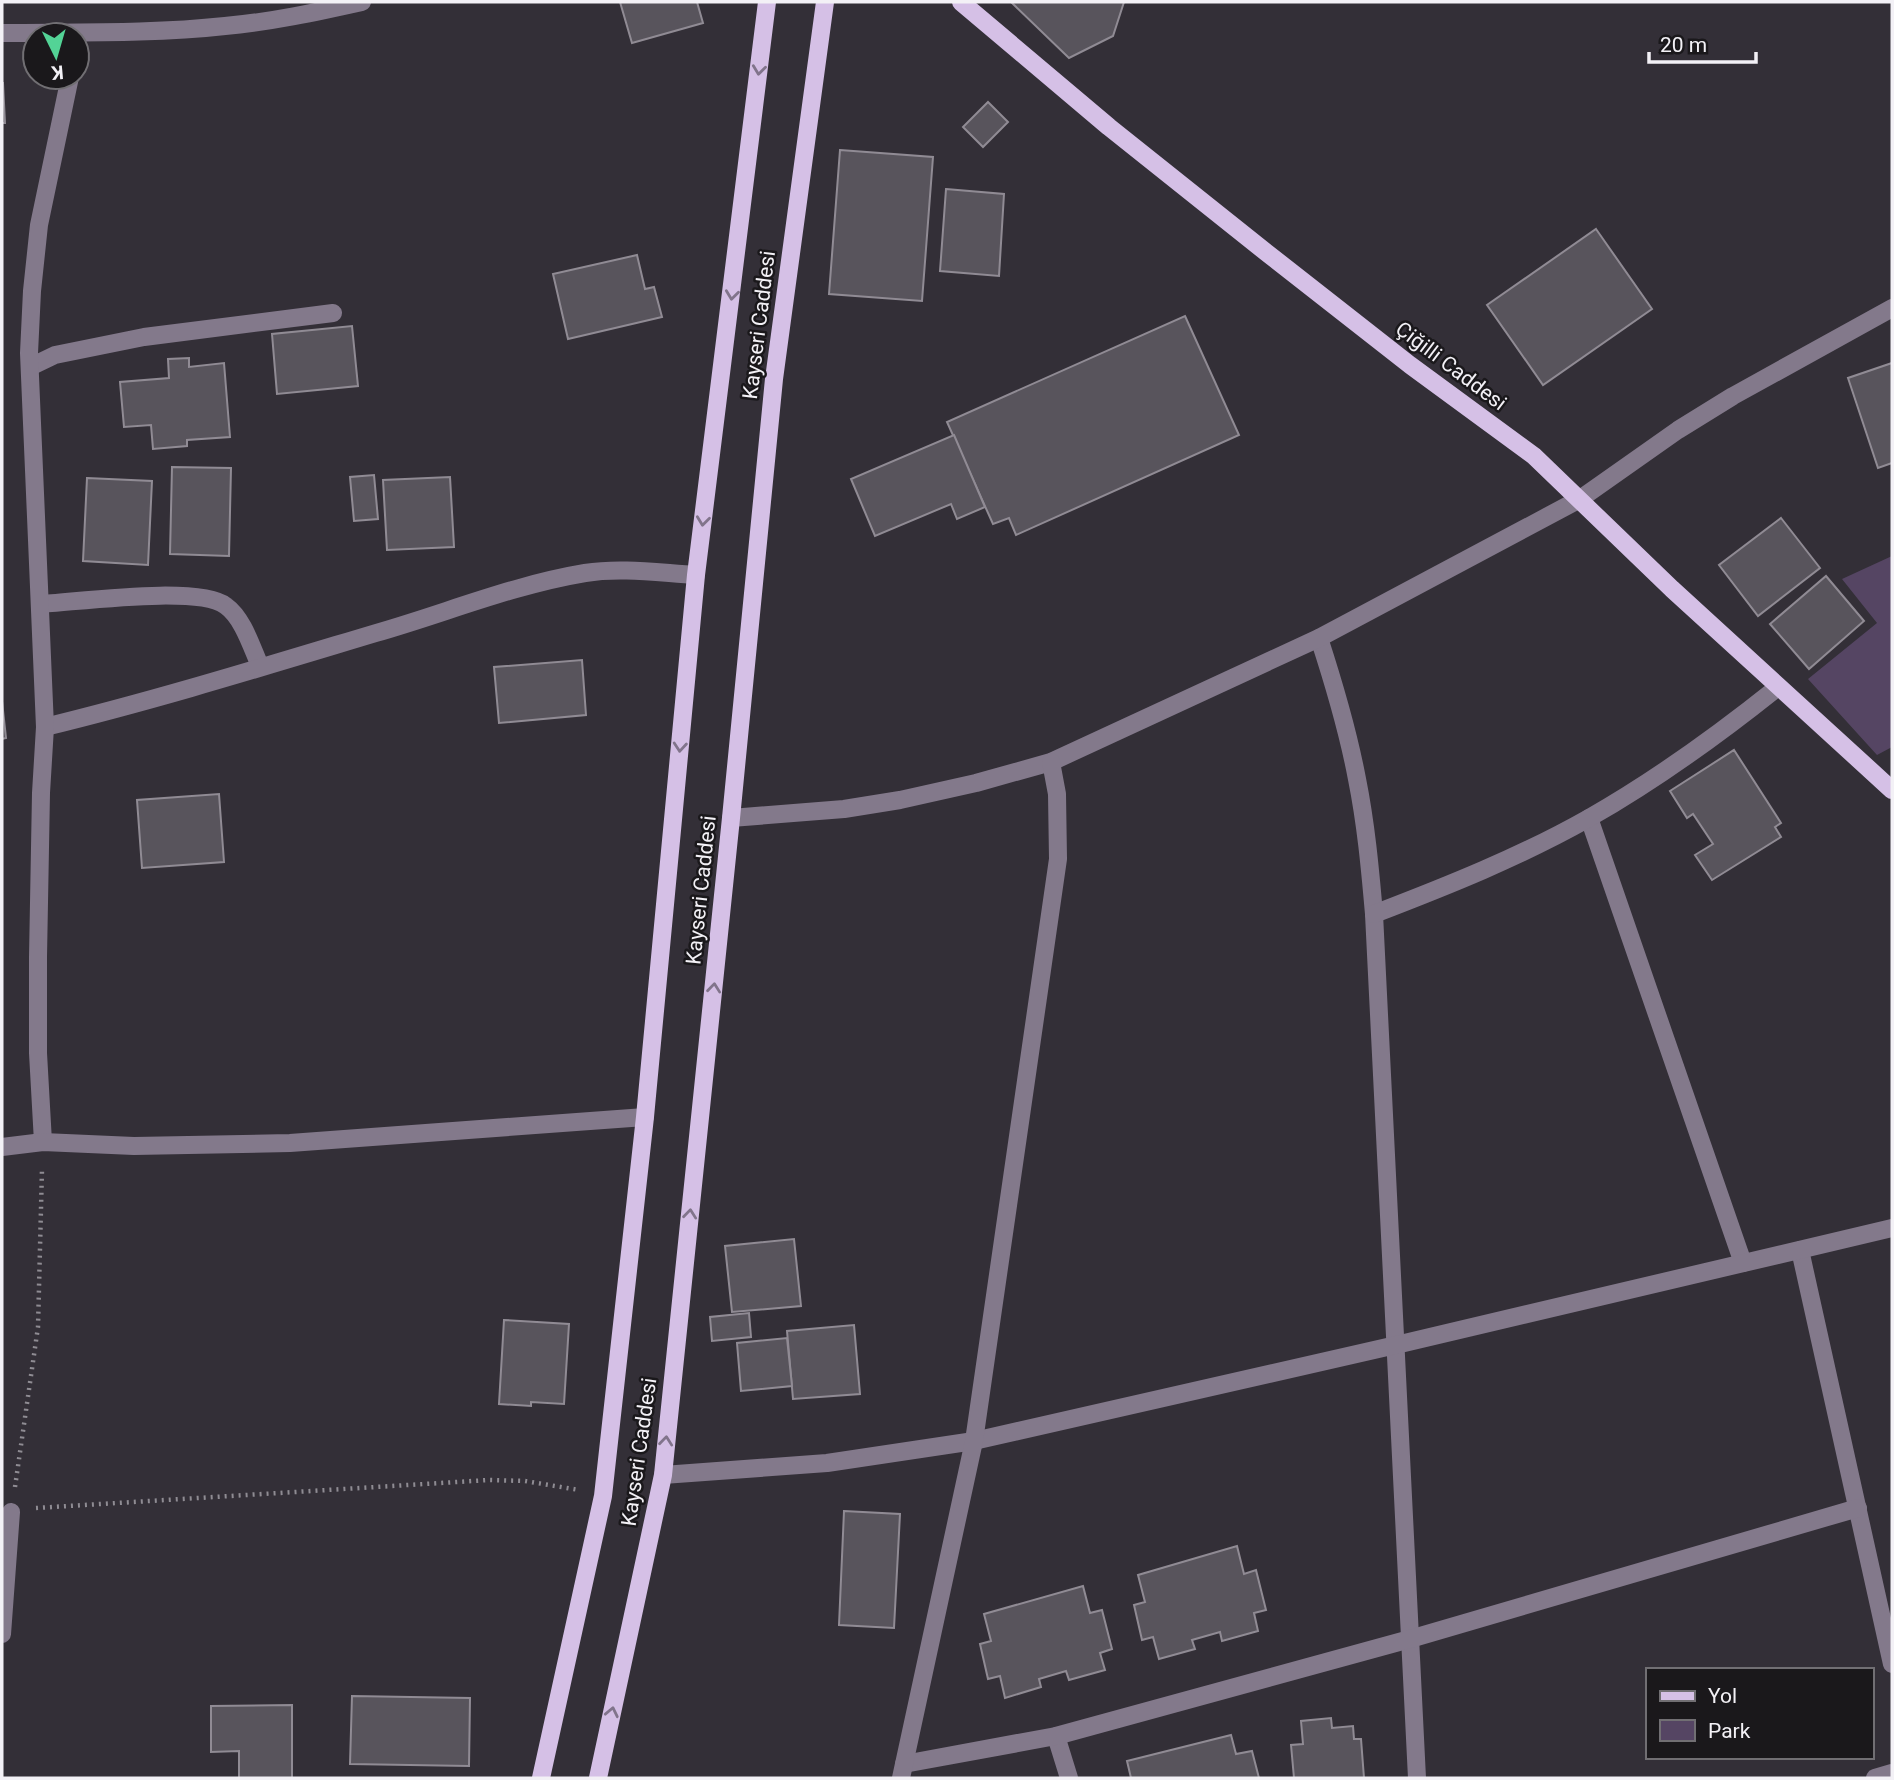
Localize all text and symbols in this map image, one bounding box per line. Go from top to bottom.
north arrow [21,21,91,91]
scale bar [1649,21,1756,65]
text: 20 m [1660,33,1707,57]
text: K [50,60,64,84]
one-way arrow [751,64,766,75]
street label: Kayseri Caddesi [738,249,780,401]
one-way arrow [724,290,739,301]
street label: Çiğilli Caddesi [1391,317,1511,415]
one-way arrow [696,515,711,527]
one-way arrow [673,742,688,753]
street label: Kayseri Caddesi [681,814,721,966]
one-way arrow [706,982,721,994]
one-way arrow [682,1208,697,1219]
street label: Kayseri Caddesi [617,1376,661,1528]
one-way arrow [659,1435,674,1446]
legend [1646,1668,1873,1759]
text: Yol [1708,1684,1737,1708]
one-way arrow [604,1706,618,1718]
text: Park [1708,1719,1751,1743]

